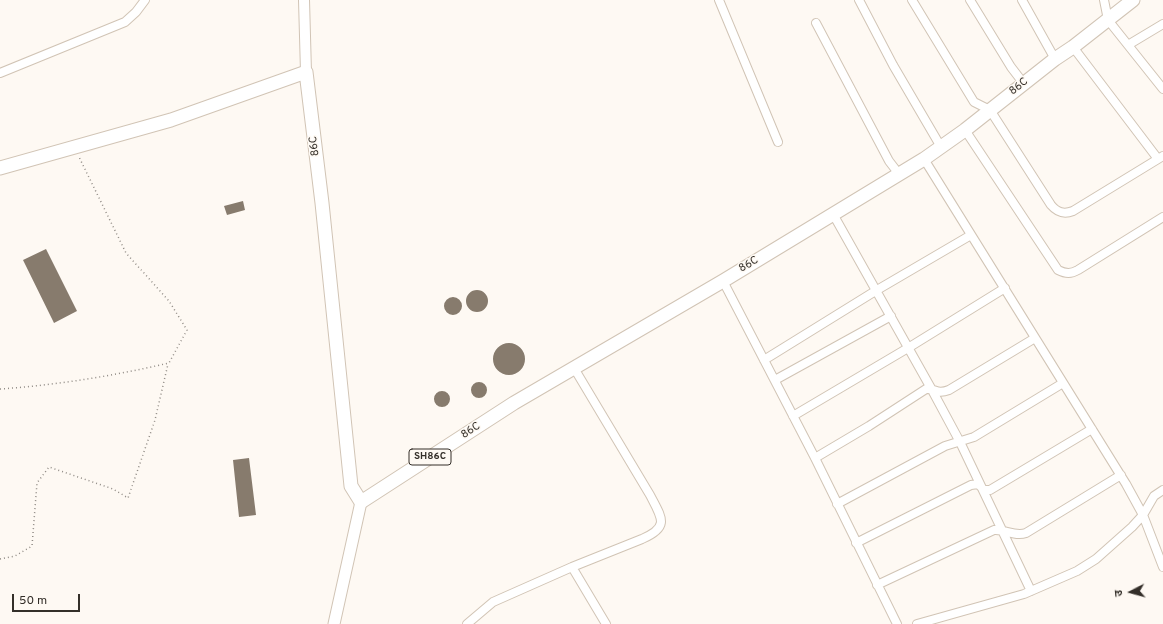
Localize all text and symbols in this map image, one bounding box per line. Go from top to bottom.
street label: 86C [1007,75,1031,99]
street label: 86C [307,135,323,157]
street label: 86C [737,254,761,276]
street label: 86C [459,420,483,442]
road number: SH86C [409,449,451,465]
north arrow [1111,572,1151,612]
scale bar [14,586,82,612]
text: उ [1112,589,1126,597]
text: 50 m [19,593,47,609]

